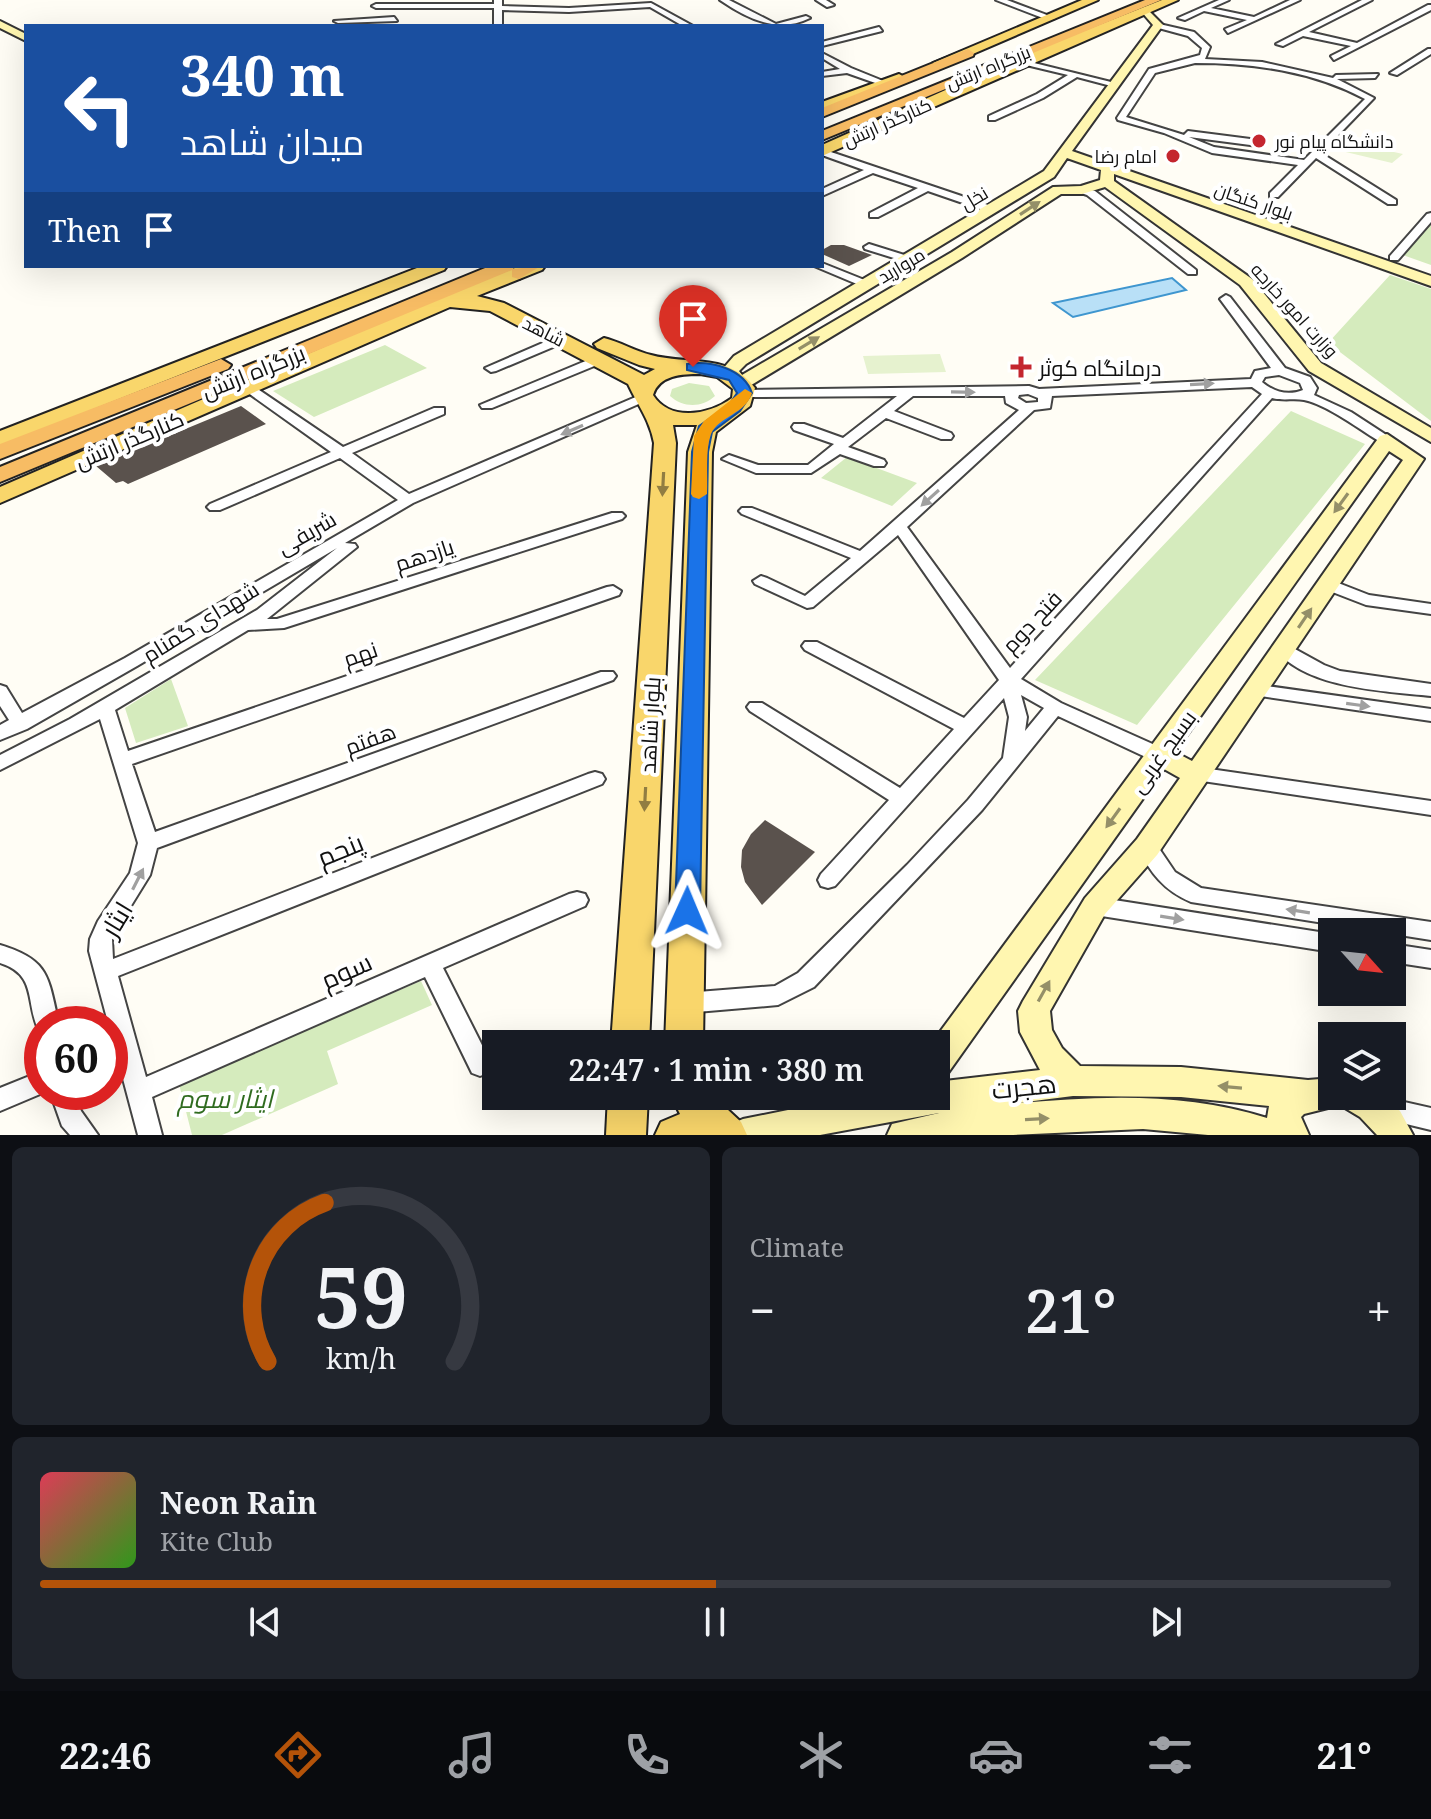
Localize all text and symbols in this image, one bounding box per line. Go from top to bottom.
text: 340 m [180,36,345,112]
street label: بزرگراه ارتش [942,39,1034,95]
icon: left [48,56,152,160]
street label: کنارگذر ارتش [839,92,935,152]
text: میدان شاهد [180,117,364,166]
place label: دانشگاه پیام نور [1274,129,1393,154]
marker: دانشگاه پیام نور [1250,132,1268,150]
place label: امام رضا [1095,144,1157,169]
marker: امام رضا [1164,147,1182,165]
street label: بلوار کنگان [1212,176,1296,226]
street label: نخل [956,180,992,216]
one-way arrow [1020,200,1041,215]
icon: arrive [137,208,181,252]
text: Then [48,210,121,251]
street label: مروارید [873,242,929,288]
street label: وزارت امور خارجه [1246,258,1344,362]
pin [659,285,727,367]
icon: arrive [671,297,715,341]
street label: شاهد [519,310,569,352]
street label: بزرگراه ارتش [197,337,309,405]
one-way arrow [798,337,820,351]
place label: درمانگاه کوثر [1037,352,1161,382]
marker: درمانگاه کوثر [1010,356,1032,378]
one-way arrow [1190,377,1215,390]
one-way arrow [951,385,976,398]
street label: کنارگذر ارتش [70,403,188,475]
one-way arrow [560,424,583,437]
one-way arrow [656,472,669,497]
one-way arrow [921,489,941,506]
one-way arrow [1333,492,1349,514]
street label: شریفی [271,503,341,561]
street label: یازدهم [390,530,458,580]
street label: شهدای گمنام [136,573,265,670]
street label: فتح دوم [994,583,1069,660]
one-way arrow [1297,607,1312,629]
street label: نهم [339,633,382,675]
street label: بلوار شاهد [631,676,667,774]
one-way arrow [1346,699,1371,712]
street label: بسیج غربی [1122,703,1203,799]
street label: هفتم [340,715,401,763]
one-way arrow [638,787,651,812]
one-way arrow [1106,808,1122,828]
street label: پنجم [311,823,369,875]
one-way arrow [131,868,145,890]
position arrow [645,869,729,953]
street label: ایثار [90,894,141,945]
one-way arrow [1286,904,1311,917]
one-way arrow [1160,913,1185,925]
north arrow [1318,918,1406,1006]
map controls [1318,918,1406,1110]
street label: سوم [315,943,378,998]
one-way arrow [1037,980,1051,1002]
speed limit sign: 60 [24,1006,128,1110]
button: layers [1318,1022,1406,1110]
text: 22:47 · 1 min · 380 m [568,1049,864,1090]
street label: هجرت [990,1065,1058,1107]
park label: ایثار سوم [176,1080,276,1117]
one-way arrow [1217,1080,1242,1093]
one-way arrow [1025,1112,1050,1125]
text: Climate [750,1229,844,1265]
text: 59 [314,1239,408,1352]
text: 21° [1025,1269,1116,1351]
text: − [750,1280,775,1340]
text: + [1366,1280,1391,1340]
text: km/h [326,1338,396,1377]
text: Neon Rain [160,1482,317,1523]
text: Kite Club [160,1523,273,1559]
icon: previous [243,1600,287,1644]
icon: pause [693,1600,737,1644]
icon: next [1144,1600,1188,1644]
icon: directions [270,1727,326,1783]
icon: music [444,1727,500,1783]
icon: phone [619,1727,675,1783]
icon: climate [793,1727,849,1783]
icon: car [968,1727,1024,1783]
icon: filters [1142,1727,1198,1783]
text: 22:46 [59,1731,152,1780]
text: 21° [1317,1731,1372,1780]

